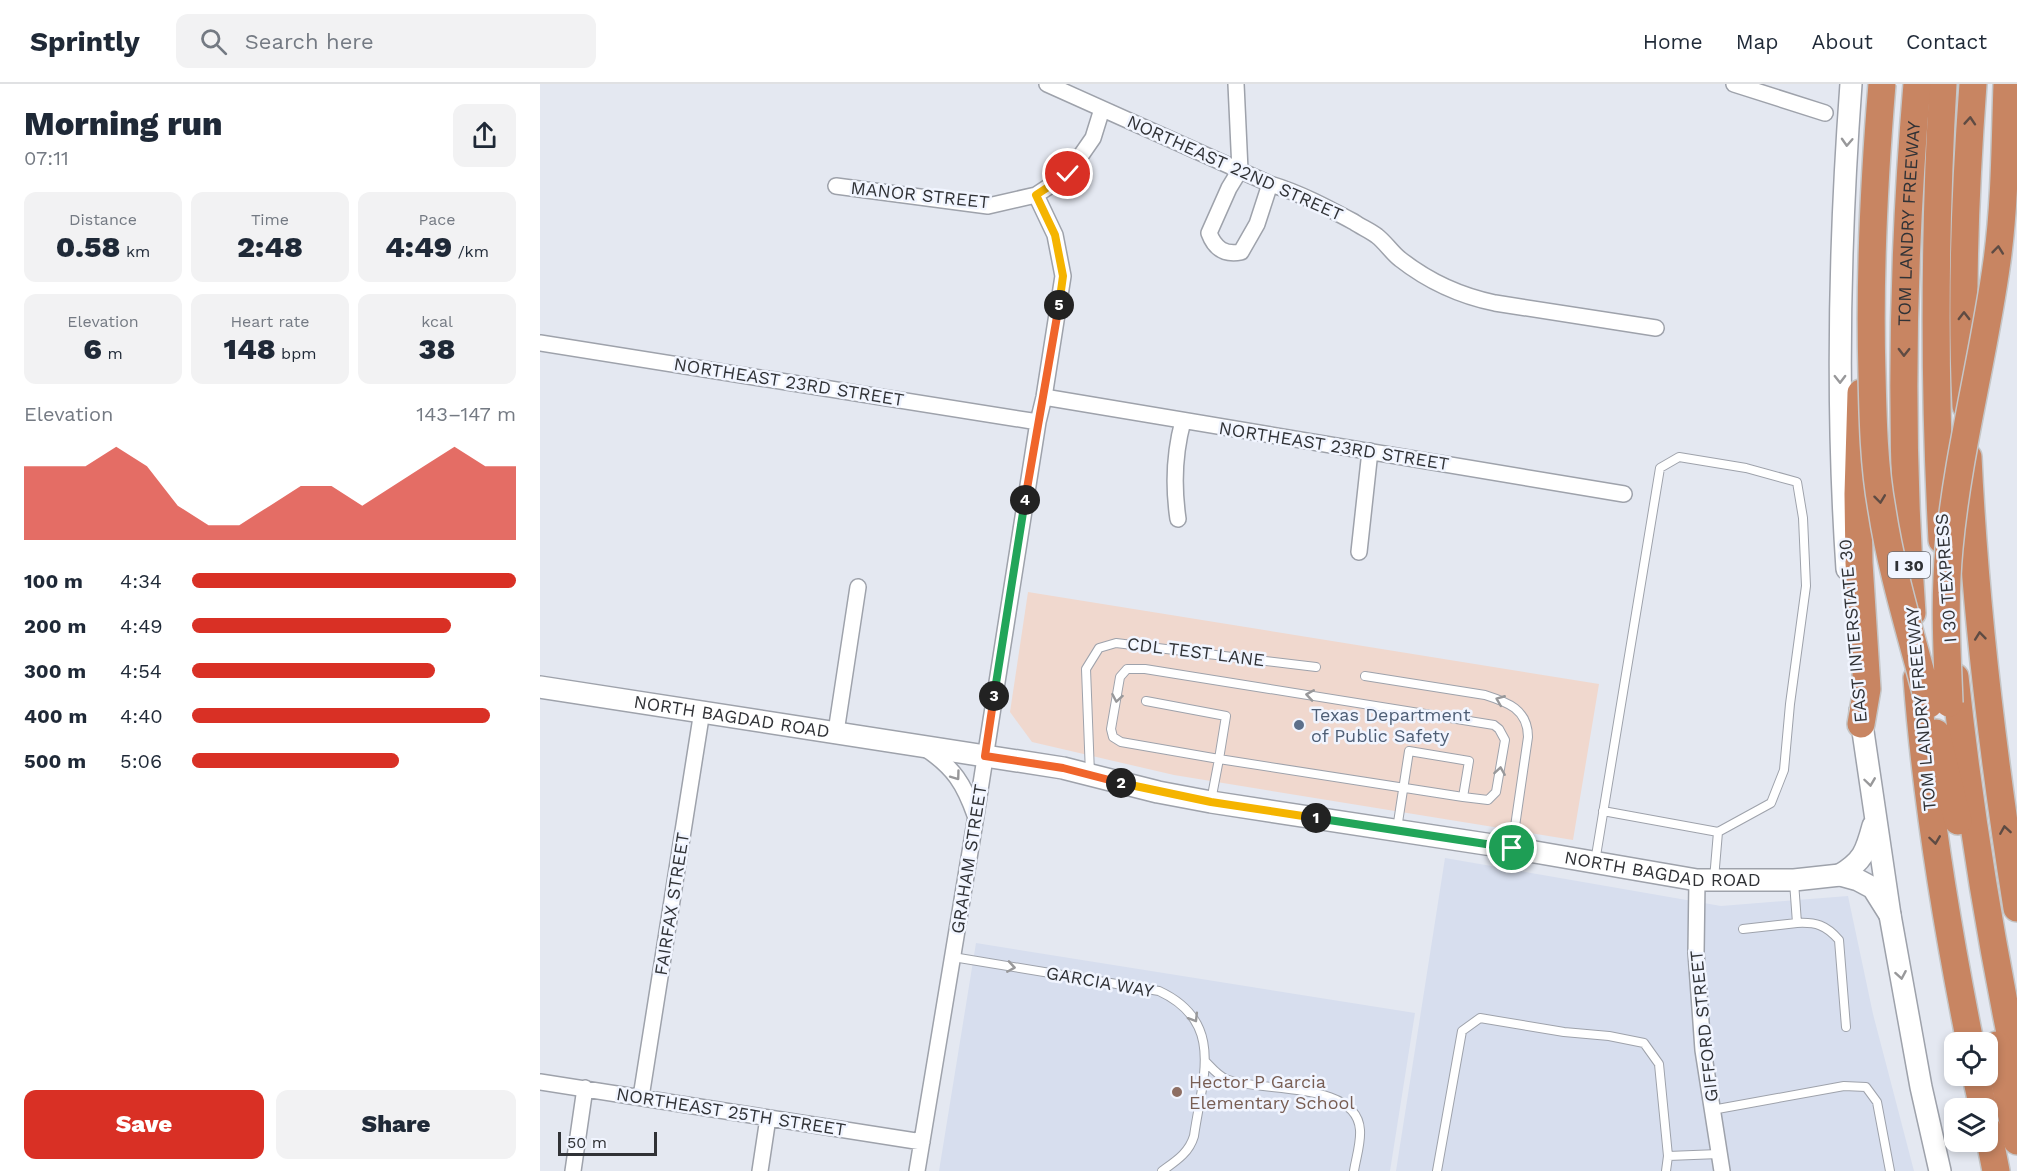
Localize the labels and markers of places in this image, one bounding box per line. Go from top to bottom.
pin [1042,148,1093,199]
pin: 5 [1044,290,1074,320]
pin: 4 [1010,485,1040,515]
pin: 3 [979,681,1009,711]
place label: Texas Department of Public Safety [1311,704,1471,746]
marker: Texas Department of Public Safety [1292,718,1306,732]
pin: 2 [1106,768,1136,798]
pin: 1 [1301,803,1331,833]
pin [1486,822,1537,873]
place label: Hector P Garcia Elementary School [1189,1071,1355,1113]
marker: Hector P Garcia Elementary School [1170,1085,1184,1099]

